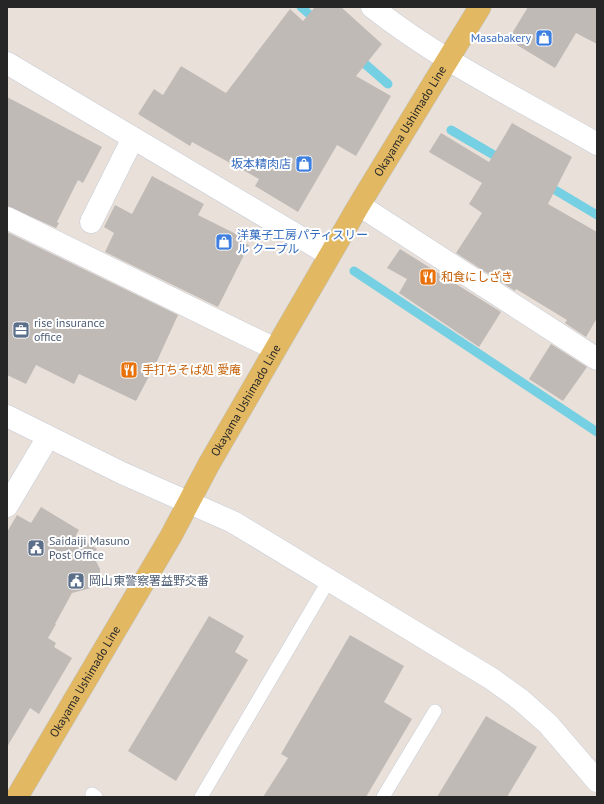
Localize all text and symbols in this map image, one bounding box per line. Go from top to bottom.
shop icon: Masabakery [534,28,554,48]
place label: Masabakery [471,30,531,45]
street label: Okayama Ushimado Line [370,63,449,179]
shop icon: 坂本精肉店 [294,154,314,174]
place label: 坂本精肉店 [231,156,291,171]
place label: 洋菓子工房パティスリー ル クープル [237,227,368,256]
shop icon: 洋菓子工房パティスリー ル クープル [214,232,234,252]
restaurant icon: 和食にしざき [418,267,438,287]
place label: 和食にしざき [441,269,513,284]
place label: rise insurance office [34,315,105,344]
office icon: rise insurance office [11,320,31,340]
street label: Okayama Ushimado Line [207,341,284,459]
restaurant icon: 手打ちそば処 愛庵 [119,360,139,380]
place label: 手打ちそば処 愛庵 [142,362,241,377]
place label: Saidaiji Masuno Post Office [49,533,130,562]
public building icon: Saidaiji Masuno Post Office [26,538,46,558]
public building icon: 岡山東警察署益野交番 [66,571,86,591]
place label: 岡山東警察署益野交番 [89,573,209,588]
street label: Okayama Ushimado Line [46,623,123,740]

